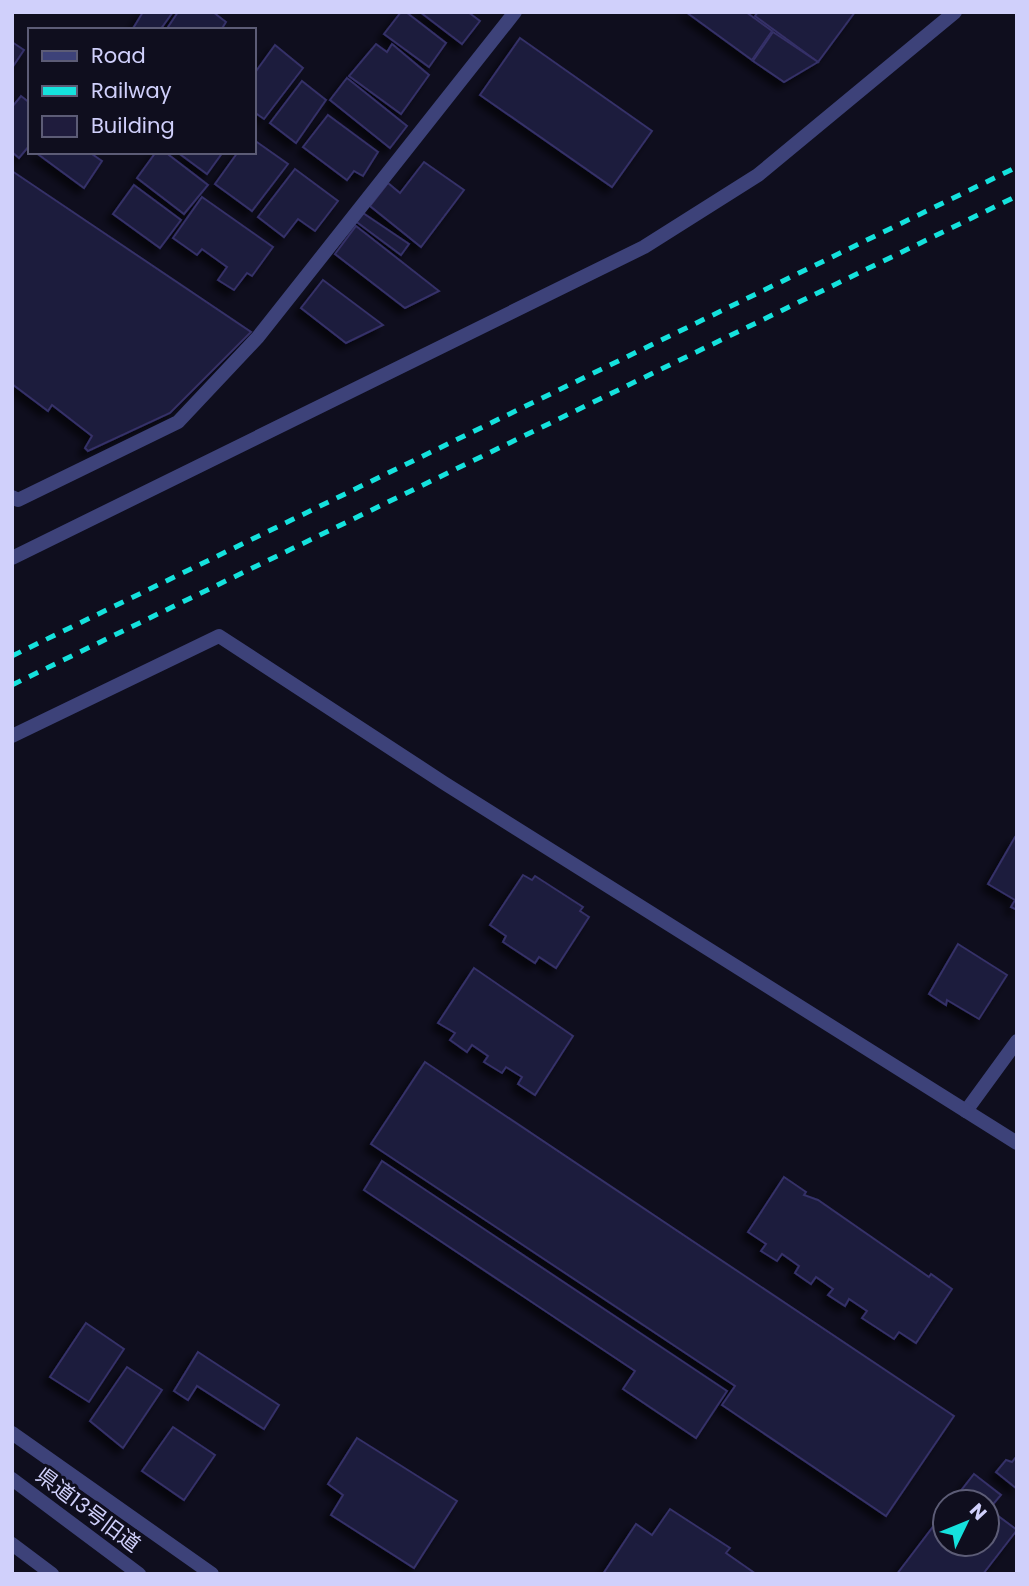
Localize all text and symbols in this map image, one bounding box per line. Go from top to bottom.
legend [28,28,256,154]
text: Road [91,41,146,70]
text: Railway [91,76,172,105]
text: Building [91,111,175,140]
street label: 県道13号旧道 [30,1461,147,1559]
north arrow [931,1488,1001,1558]
text: N [963,1497,993,1526]

